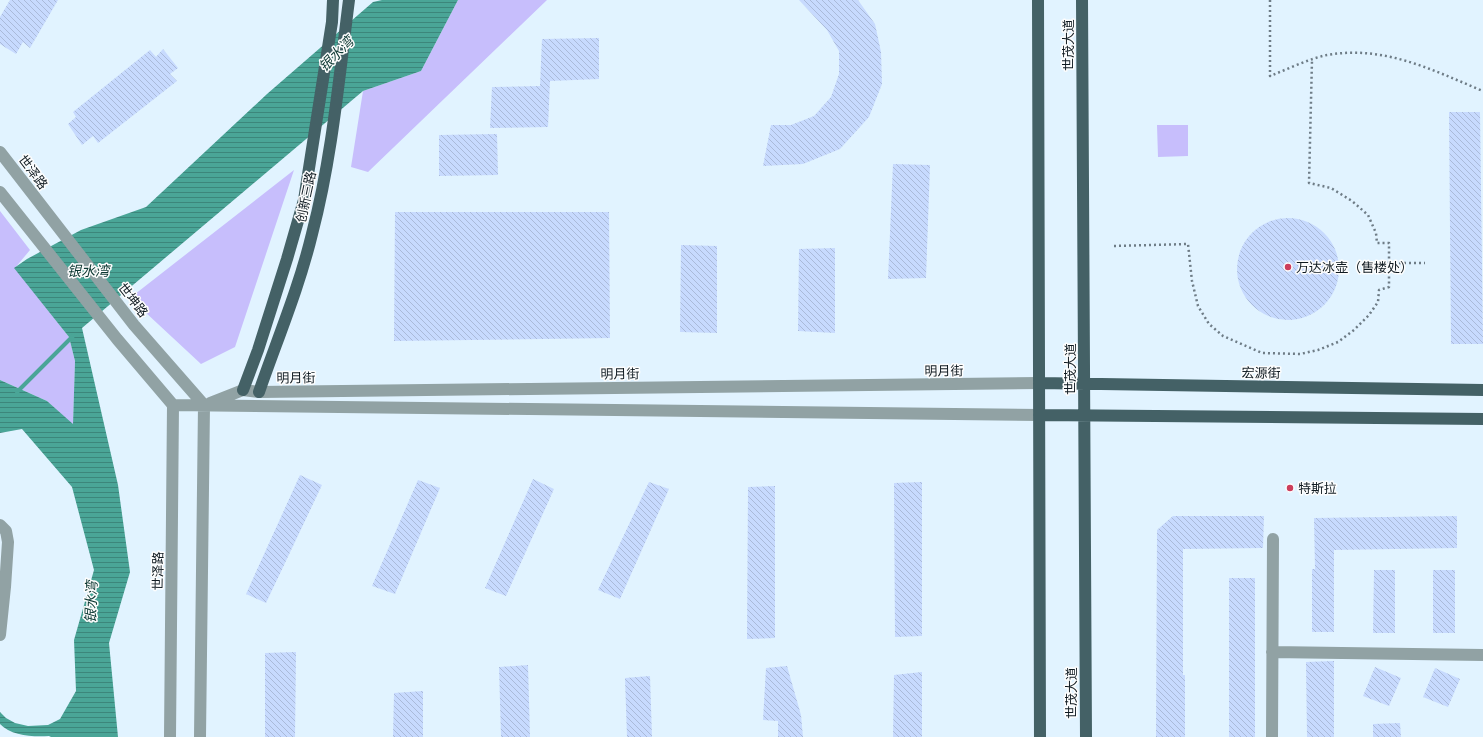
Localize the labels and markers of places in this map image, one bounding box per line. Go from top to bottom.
place label: 万达冰壶（售楼处） [1296,260,1413,275]
marker: 万达冰壶（售楼处） [1283,262,1293,272]
place label: 特斯拉 [1298,481,1337,496]
marker: 特斯拉 [1285,483,1295,493]

